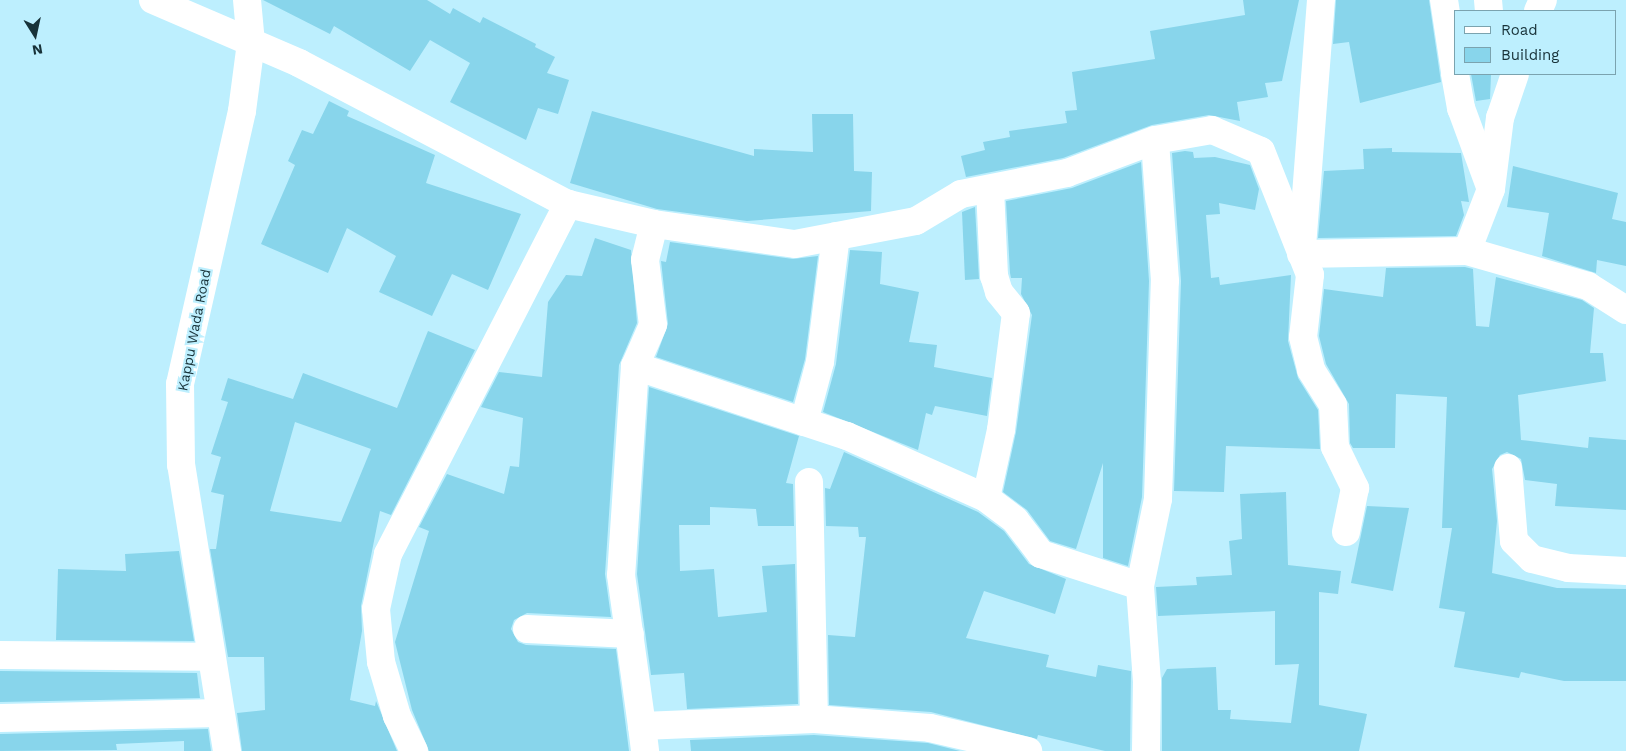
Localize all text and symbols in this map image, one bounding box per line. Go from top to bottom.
north arrow [10,10,60,60]
legend [1454,10,1616,75]
text: Road [1501,21,1538,39]
text: N [31,41,44,59]
text: Building [1501,46,1559,64]
street label: Kappu Wada Road [174,267,214,393]

